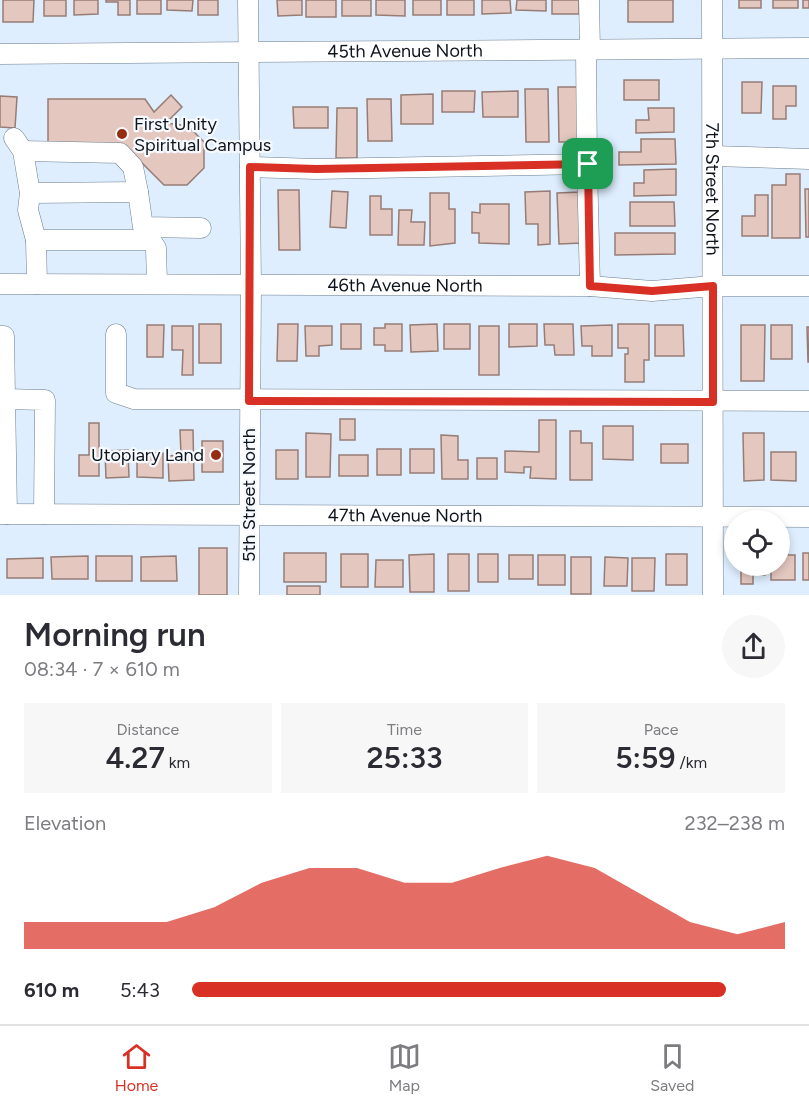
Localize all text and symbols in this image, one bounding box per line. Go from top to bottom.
street label: 45th Avenue North [327,39,483,63]
place label: First Unity Spiritual Campus [134,113,271,156]
street label: 7th Street North [701,122,723,256]
marker: First Unity Spiritual Campus [115,127,129,141]
pin [562,138,613,189]
icon: arrive [571,147,604,180]
street label: 46th Avenue North [327,274,483,297]
street label: 5th Street North [238,428,260,562]
place label: Utopiary Land [91,444,204,466]
marker: Utopiary Land [209,448,223,462]
street label: 47th Avenue North [328,504,482,527]
map controls [724,510,790,576]
button: locate [724,510,790,576]
text: Morning run [24,615,206,654]
button: share [722,615,785,678]
text: 08:34 · 7 × 610 m [24,657,180,681]
text: Distance [116,720,179,739]
text: Time [387,720,422,739]
text: Pace [644,720,678,739]
text: 4.27 [105,739,165,776]
text: 25:33 [366,739,442,776]
text: 5:59 [615,739,676,776]
text: km [165,753,190,772]
text: /km [676,753,707,772]
text: Elevation [24,811,106,835]
text: 232–238 m [684,811,785,835]
text: 610 m [24,978,79,1002]
text: 5:43 [120,978,160,1002]
tab: Home [115,1040,158,1095]
tab: Map [388,1040,421,1095]
tab: Saved [650,1040,694,1095]

